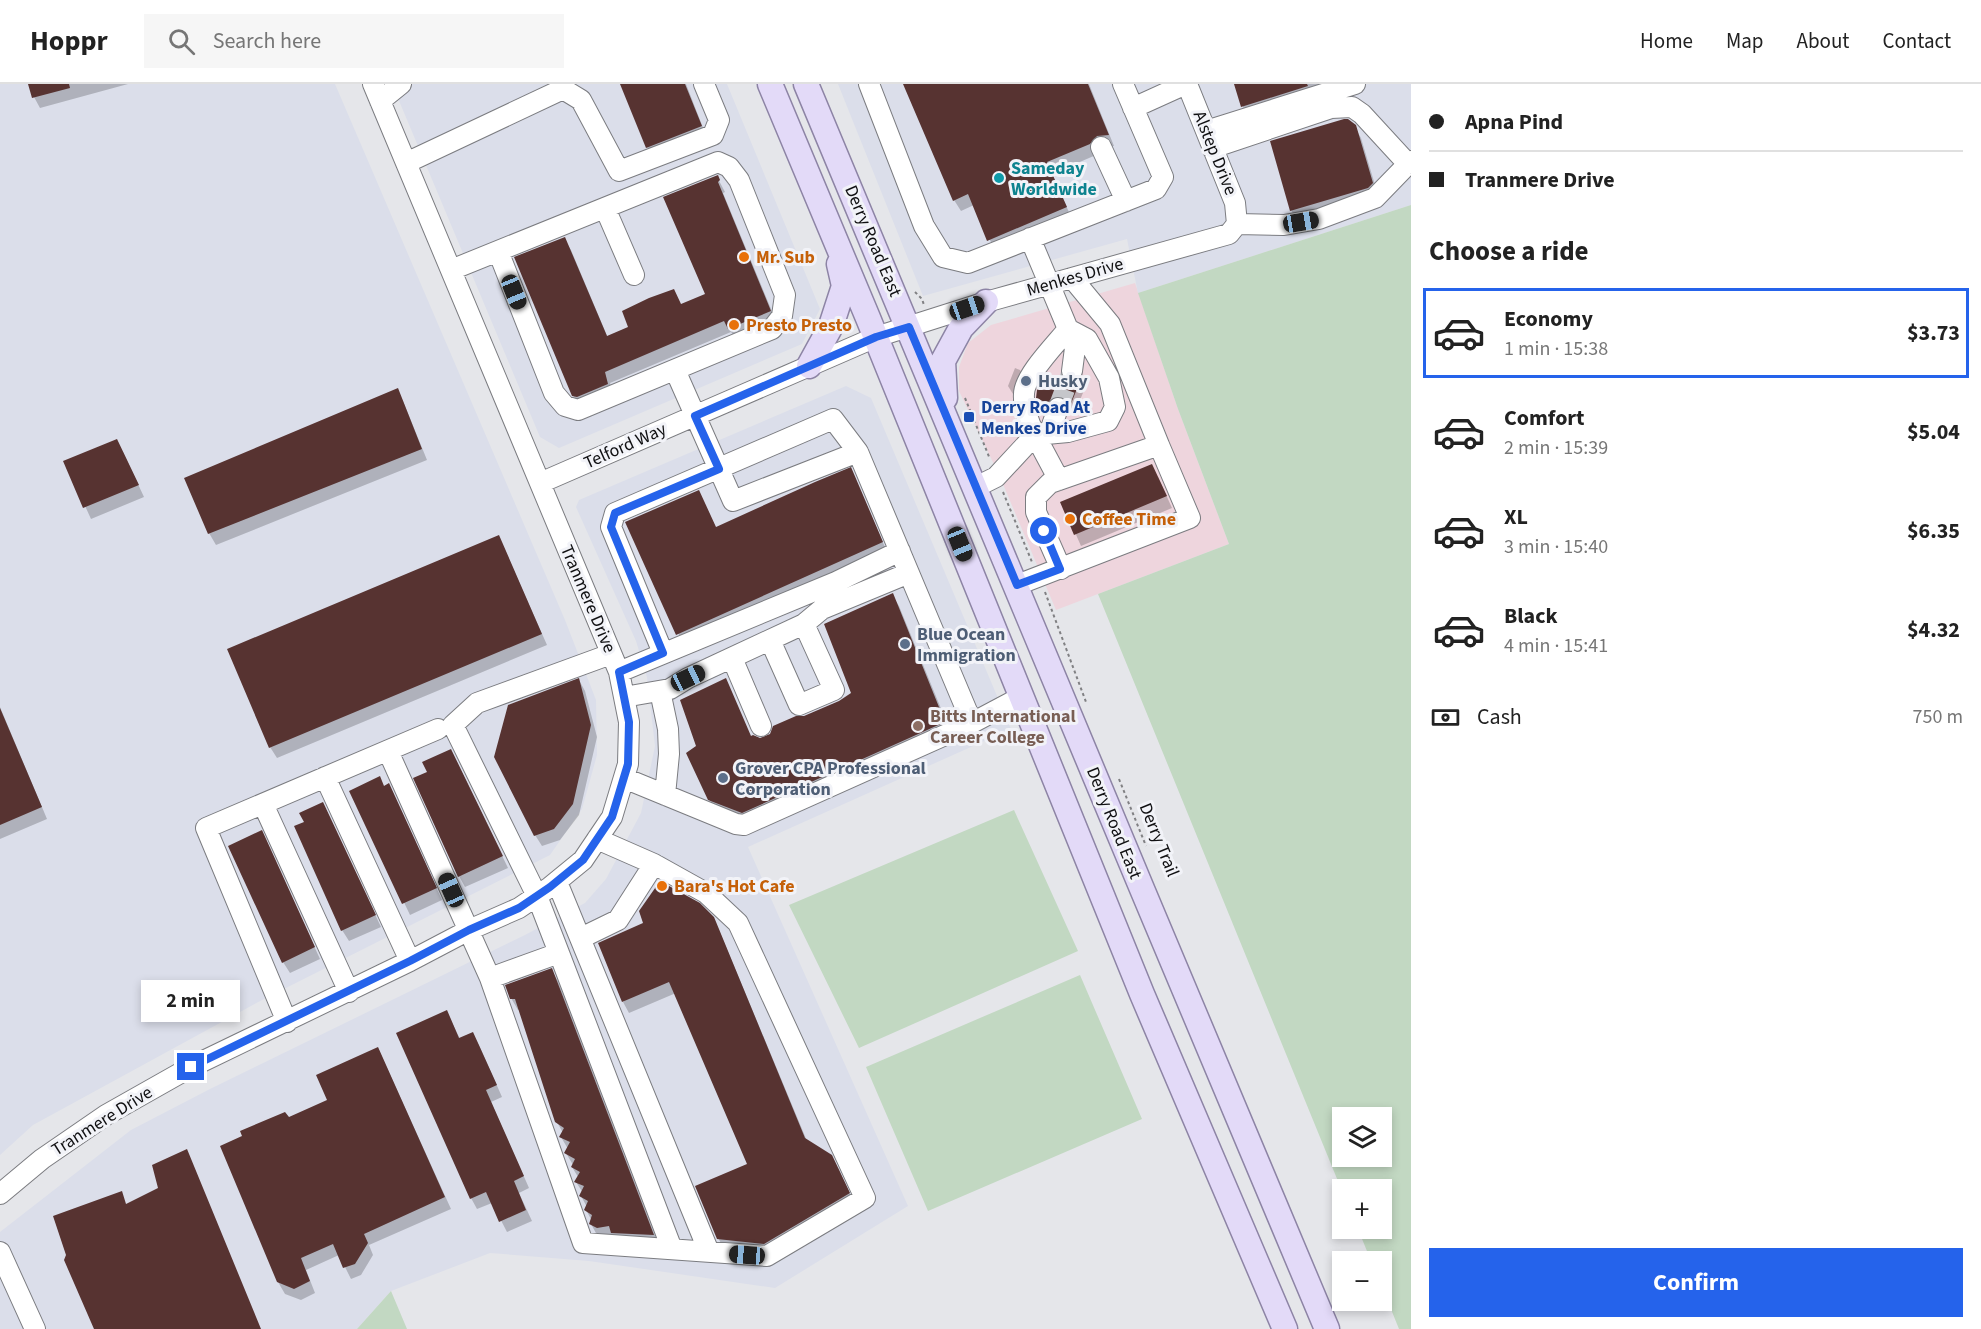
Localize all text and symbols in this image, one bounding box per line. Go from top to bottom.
search box [144,14,564,68]
text: Hoppr [30,21,108,61]
icon: search [165,25,198,58]
text: Search here [213,25,321,57]
text: Home [1640,26,1693,56]
text: Map [1726,26,1764,56]
text: About [1797,26,1849,56]
text: Contact [1882,26,1951,56]
text: Apna Pind [1465,106,1563,138]
street label: Alstep Drive [1187,107,1243,199]
place label: Sameday Worldwide [1011,156,1097,202]
text: Tranmere Drive [1465,164,1615,196]
marker: Sameday Worldwide [992,171,1006,185]
street label: Derry Road East [838,181,908,301]
car [1282,210,1320,234]
text: Choose a ride [1429,232,1589,271]
place label: Mr. Sub [756,245,815,270]
marker: Mr. Sub [737,250,751,264]
street label: Menkes Drive [1024,251,1126,303]
car [499,272,529,312]
car [947,294,987,322]
text: Economy [1504,303,1593,335]
icon: car [1432,306,1486,360]
place label: Presto Presto [746,313,852,338]
text: $3.73 [1907,317,1960,349]
marker: Presto Presto [727,318,741,332]
text: 1 min · 15:38 [1504,335,1608,363]
place label: Husky [1038,369,1088,394]
marker: Husky [1019,374,1033,388]
place label: Derry Road At Menkes Drive [981,395,1090,441]
text: Comfort [1504,402,1585,434]
icon: car [1432,405,1486,459]
marker: Derry Road At Menkes Drive [962,410,976,424]
street label: Telford Way [580,416,671,475]
text: $5.04 [1907,416,1960,448]
text: 2 min · 15:39 [1504,434,1608,462]
text: XL [1504,501,1528,533]
icon: car [1432,504,1486,558]
place label: Coffee Time [1082,507,1176,532]
marker: Coffee Time [1063,512,1077,526]
text: $6.35 [1907,515,1960,547]
route start [1030,517,1057,544]
car [945,524,975,564]
text: 3 min · 15:40 [1504,533,1608,561]
street label: Tranmere Drive [554,541,622,657]
text: Black [1504,600,1558,632]
icon: car [1432,603,1486,657]
text: $4.32 [1907,614,1960,646]
place label: Blue Ocean Immigration [917,622,1016,668]
text: 4 min · 15:41 [1504,632,1608,660]
marker: Blue Ocean Immigration [898,637,912,651]
car [668,662,708,694]
icon: cash [1429,701,1462,734]
text: Cash [1477,701,1522,733]
text: 750 m [1913,703,1963,731]
place label: Bitts International Career College [930,704,1076,750]
marker: Bitts International Career College [911,719,925,733]
place label: Grover CPA Professional Corporation [735,756,926,802]
street label: Derry Road East [1080,763,1148,883]
marker: Grover CPA Professional Corporation [716,771,730,785]
street label: Derry Trail [1133,799,1185,881]
car [435,870,467,910]
place label: Bara's Hot Cafe [674,874,795,899]
marker: Bara's Hot Cafe [655,879,669,893]
callout: 2 min [142,980,240,1022]
text: 2 min [166,987,215,1015]
route end [177,1053,204,1080]
street label: Tranmere Drive [47,1080,157,1162]
map controls [1332,1107,1392,1311]
button: layers [1332,1107,1392,1167]
button: + [1332,1179,1392,1239]
car [728,1245,766,1265]
button: Confirm [1429,1248,1963,1317]
button: − [1332,1251,1392,1311]

